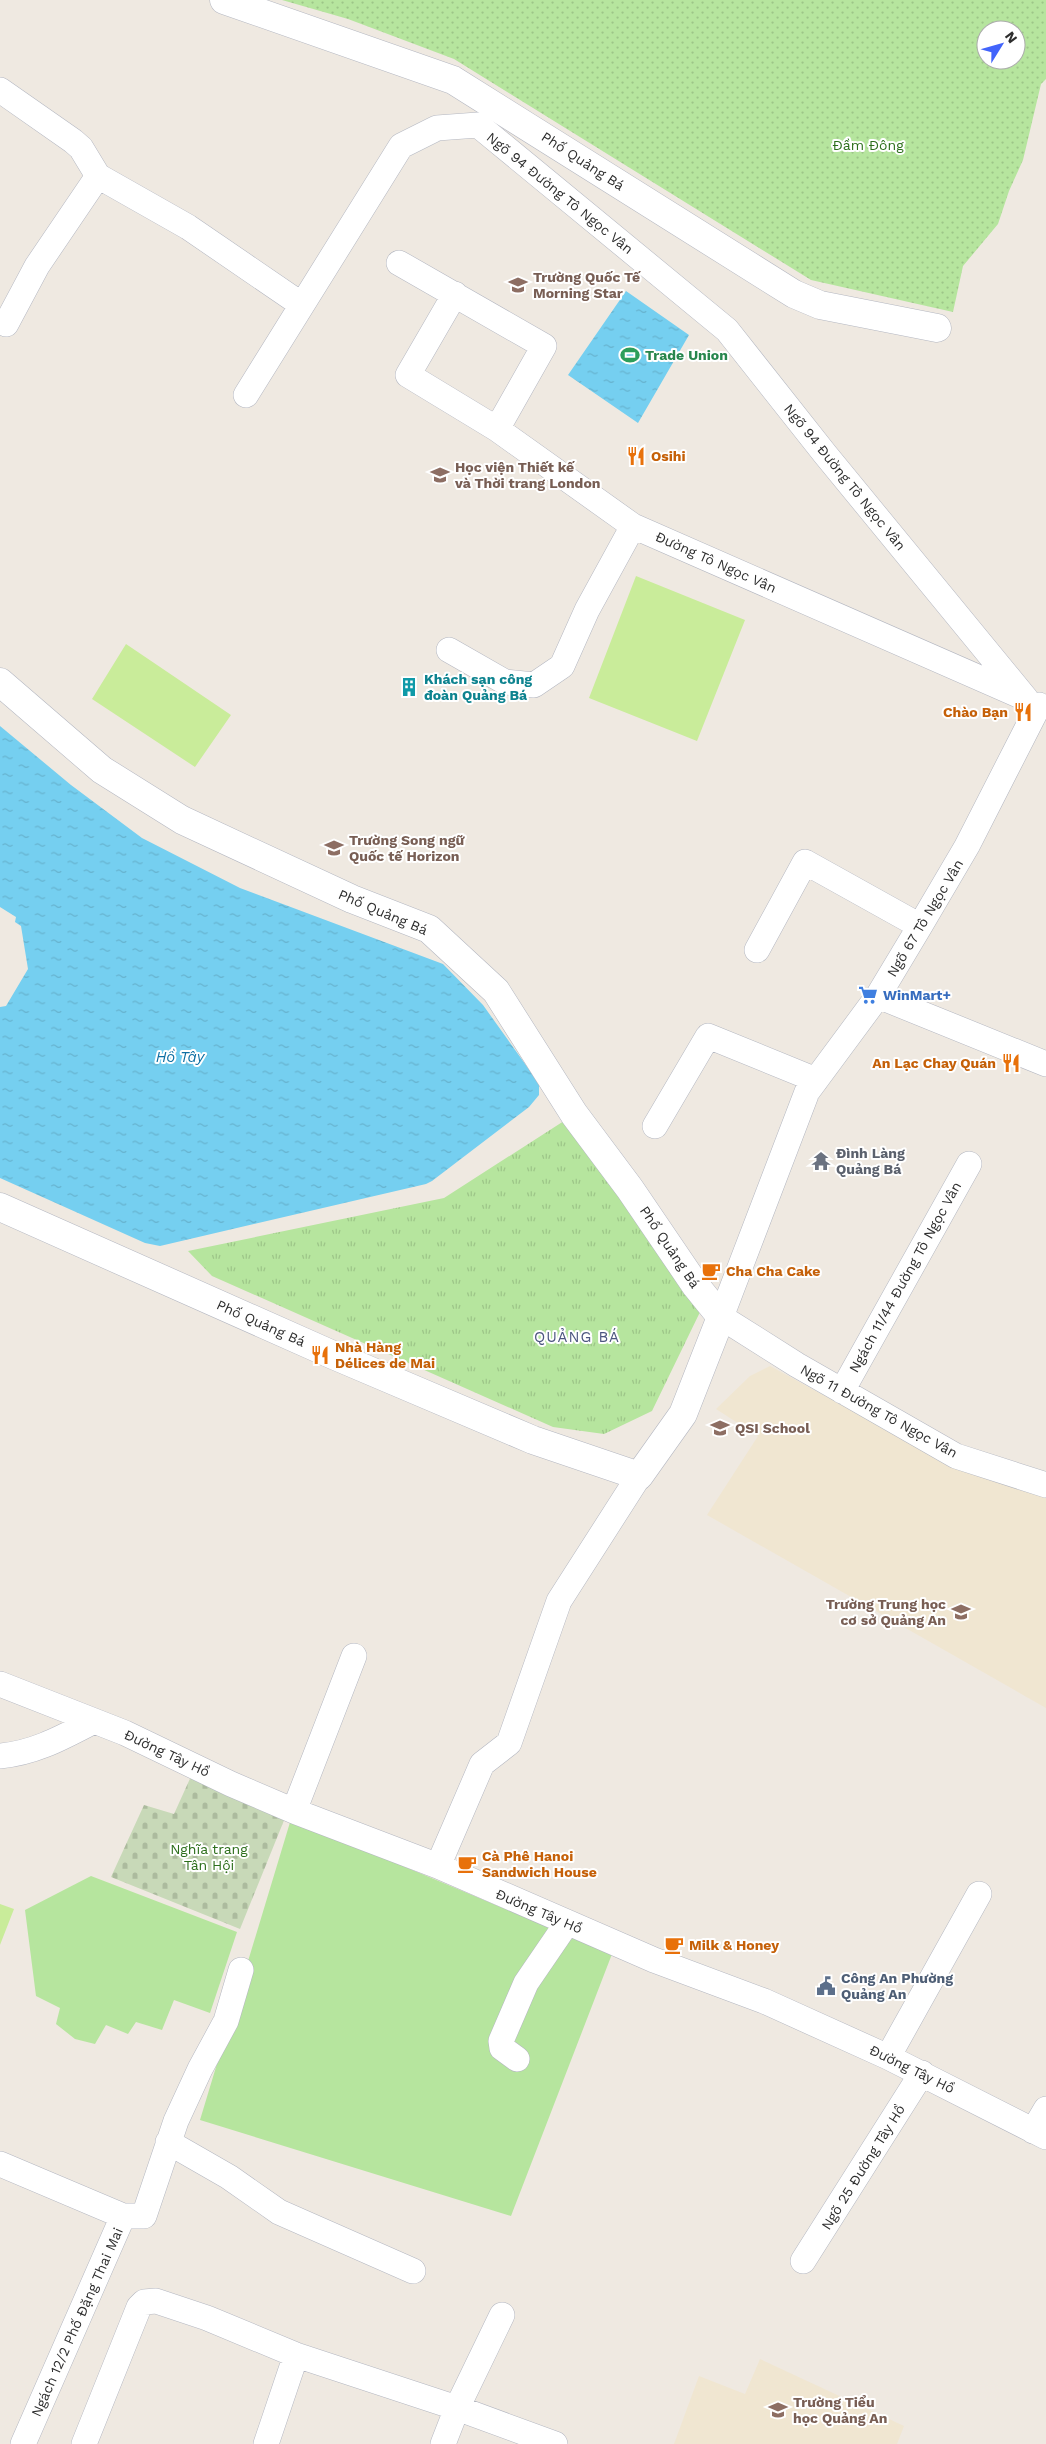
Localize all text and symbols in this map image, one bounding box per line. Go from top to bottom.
north arrow [976,20,1026,70]
text: N [1002,28,1021,46]
street label: Phố Quảng Bá [539,128,627,194]
street label: Ngõ 94 Đường Tô Ngọc Vân [484,129,636,257]
park label: Đầm Đông [832,137,904,153]
place label: Trường Quốc Tế Morning Star [533,269,641,301]
school or university icon: Trường Quốc Tế Morning Star [507,274,529,296]
sports icon: Trade Union [619,344,641,366]
place label: Trade Union [645,347,728,363]
street label: Ngõ 94 Đường Tô Ngọc Vân [781,401,909,553]
restaurant icon: Osihi [625,445,647,467]
place label: Osihi [651,448,686,464]
place label: Học viện Thiết kế và Thời trang London [454,459,600,491]
school or university icon: Học viện Thiết kế và Thời trang London [429,464,451,486]
street label: Đường Tô Ngọc Vân [653,528,779,596]
place label: Khách sạn công đoàn Quảng Bá [424,671,532,703]
building icon: Khách sạn công đoàn Quảng Bá [398,676,420,698]
restaurant icon: Chào Bạn [1012,701,1034,723]
place label: Chào Bạn [943,704,1008,720]
place label: Trường Song ngữ Quốc tế Horizon [349,832,465,864]
school or university icon: Trường Song ngữ Quốc tế Horizon [323,837,345,859]
street label: Ngõ 67 Tô Ngọc Vân [884,856,966,980]
street label: Phố Quảng Bá [336,886,430,938]
supermarket icon: WinMart+ [857,984,879,1006]
place label: WinMart+ [883,987,951,1003]
water label: Hồ Tây [156,1048,206,1066]
restaurant icon: An Lạc Chay Quán [1000,1052,1022,1074]
place label: An Lạc Chay Quán [872,1055,996,1071]
place label: Đình Làng Quảng Bá [836,1145,905,1177]
temple icon: Đình Làng Quảng Bá [810,1150,832,1172]
street label: Ngách 11/44 Đường Tô Ngọc Vân [846,1179,964,1375]
street label: Phố Quảng Bá [637,1203,703,1291]
cafe icon: Cha Cha Cake [700,1260,722,1282]
place label: Cha Cha Cake [726,1263,820,1279]
street label: Phố Quảng Bá [214,1296,308,1350]
district label: QUẢNG BÁ [534,1328,620,1346]
place label: Nhà Hàng Délices de Mai [335,1339,435,1371]
restaurant icon: Nhà Hàng Délices de Mai [309,1344,331,1366]
street label: Ngõ 11 Đường Tô Ngọc Vân [798,1361,960,1461]
school or university icon: QSI School [709,1417,731,1439]
place label: QSI School [735,1420,810,1436]
place label: Trường Trung học cơ sở Quảng An [826,1596,946,1628]
school or university icon: Trường Trung học cơ sở Quảng An [950,1601,972,1623]
street label: Đường Tây Hồ [122,1726,212,1780]
park label: Nghĩa trang Tân Hội [170,1841,248,1873]
place label: Cà Phê Hanoi Sandwich House [482,1848,597,1880]
cafe icon: Cà Phê Hanoi Sandwich House [456,1853,478,1875]
street label: Đường Tây Hồ [493,1886,585,1936]
cafe icon: Milk & Honey [663,1934,685,1956]
place label: Milk & Honey [689,1937,779,1953]
place label: Công An Phường Quảng An [841,1970,953,2002]
public building icon: Công An Phường Quảng An [815,1975,837,1997]
street label: Đường Tây Hồ [867,2042,957,2096]
street label: Ngõ 25 Đường Tây Hồ [818,2102,908,2232]
street label: Ngách 12/2 Phố Đặng Thai Mai [28,2225,126,2419]
place label: Trường Tiểu học Quảng An [793,2394,887,2426]
school or university icon: Trường Tiểu học Quảng An [767,2399,789,2421]

